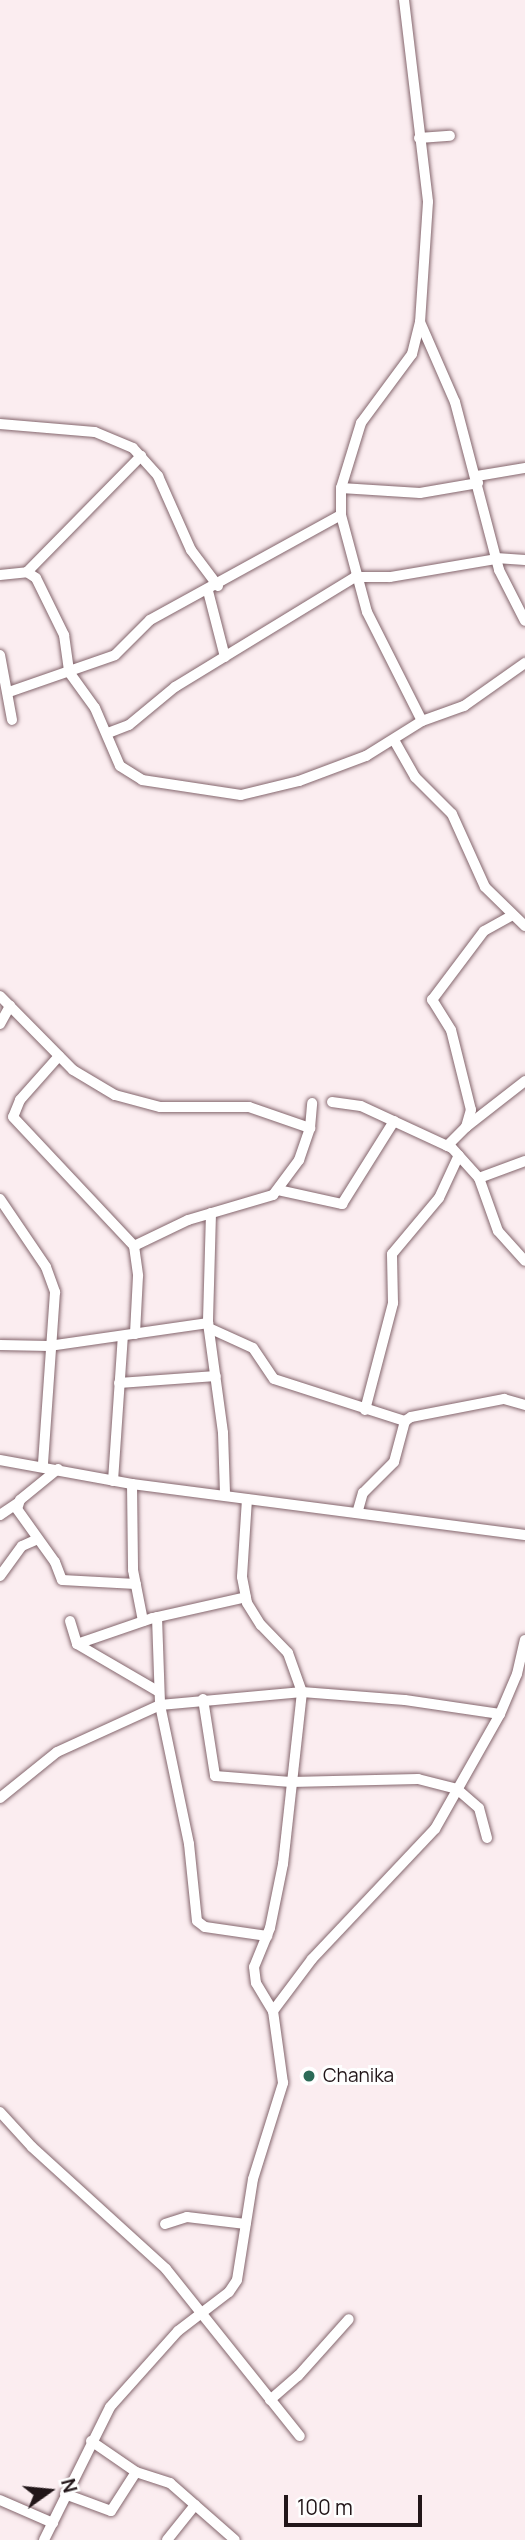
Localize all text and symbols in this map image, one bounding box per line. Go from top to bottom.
place label: Chanika [323,2065,394,2087]
marker: Chanika [301,2068,317,2084]
north arrow [14,2456,84,2526]
text: N [55,2476,84,2496]
scale bar [287,2480,425,2524]
text: 100 m [297,2493,353,2521]

